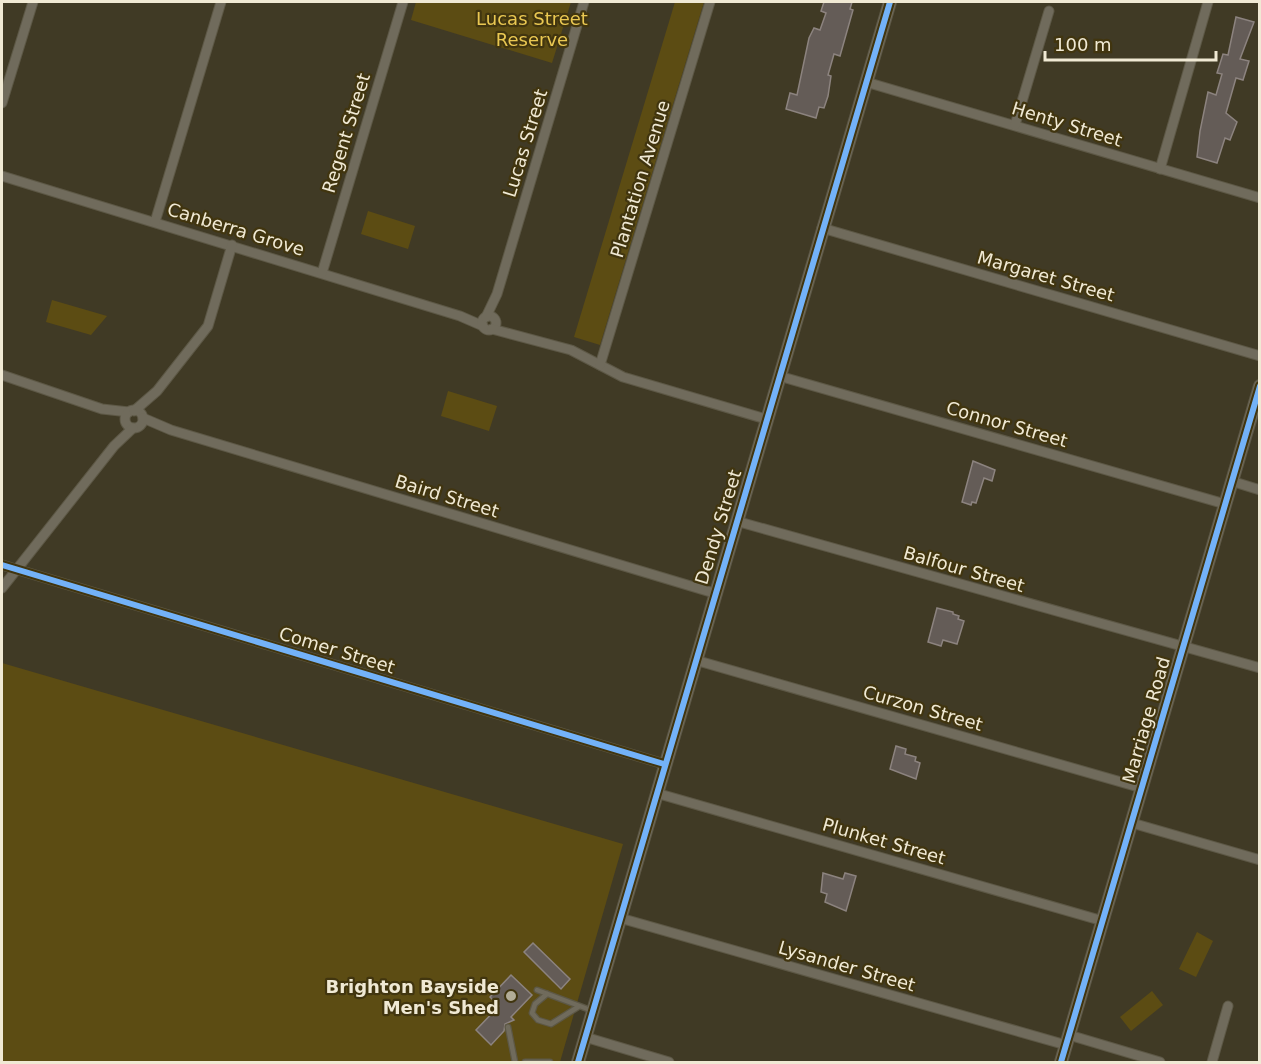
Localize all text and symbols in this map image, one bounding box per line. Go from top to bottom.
park label: Lucas Street Reserve [476,8,588,50]
scale bar [1045,24,1216,62]
text: 100 m [1054,34,1112,55]
street label: Regent Street [318,71,374,195]
street label: Lucas Street [499,86,551,200]
street label: Henty Street [1009,97,1125,151]
street label: Plantation Avenue [606,98,674,260]
street label: Canberra Grove [165,198,307,260]
street label: Margaret Street [975,246,1117,306]
street label: Connor Street [944,397,1070,451]
street label: Dendy Street [691,467,745,587]
street label: Baird Street [393,470,501,522]
street label: Balfour Street [901,542,1027,596]
street label: Comer Street [277,622,397,678]
street label: Marriage Road [1118,654,1174,786]
street label: Curzon Street [861,681,985,735]
street label: Plunket Street [820,813,948,869]
street label: Lysander Street [776,936,918,996]
place label: Brighton Bayside Men's Shed [325,976,499,1018]
marker: Brighton Bayside Men's Shed [504,989,518,1003]

